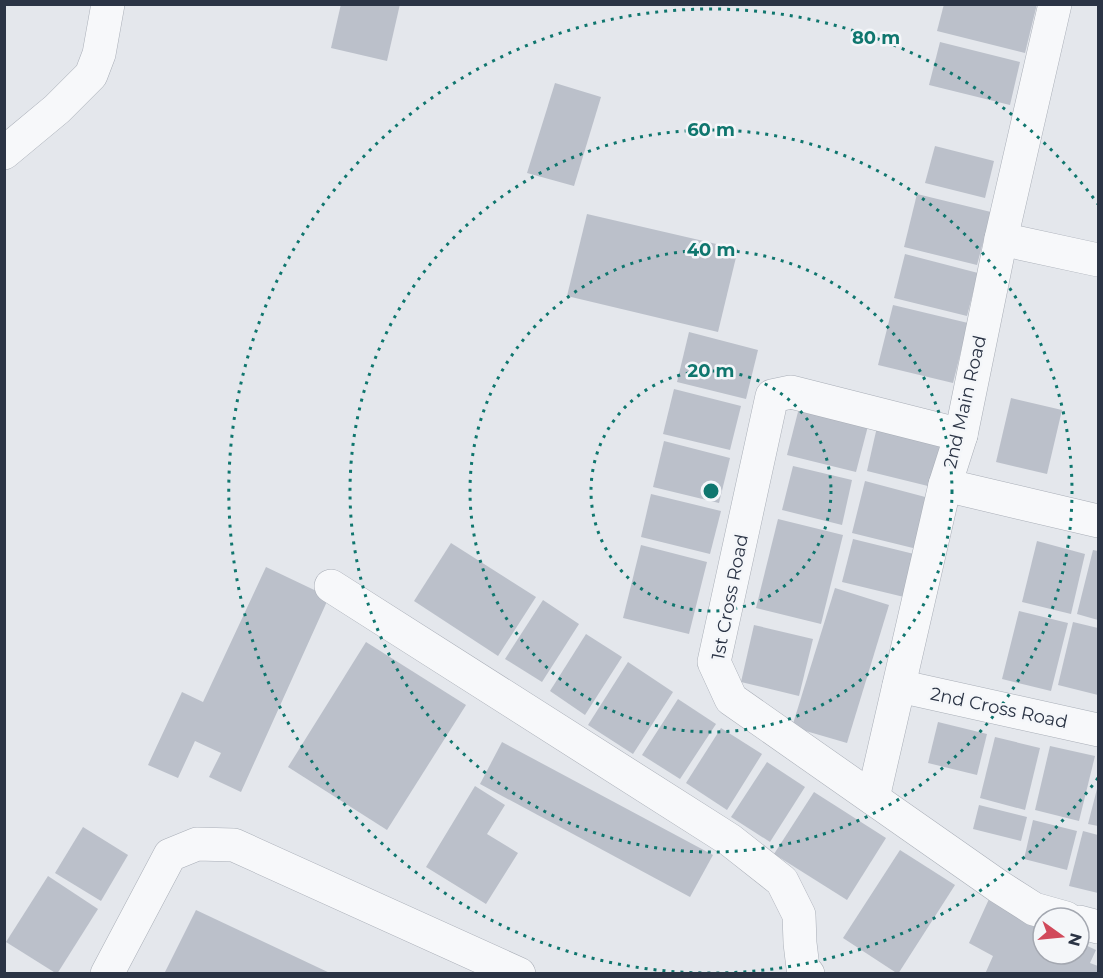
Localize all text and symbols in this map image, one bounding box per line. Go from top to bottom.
text: 80 m [852,27,900,49]
text: 60 m [687,119,735,141]
text: 40 m [687,239,735,261]
street label: 2nd Main Road [939,333,991,471]
text: 20 m [688,360,734,382]
centre of rings [701,481,721,501]
street label: 1st Cross Road [707,532,753,662]
street label: 2nd Cross Road [928,683,1070,733]
north arrow [1031,906,1091,966]
text: N [1064,931,1086,948]

